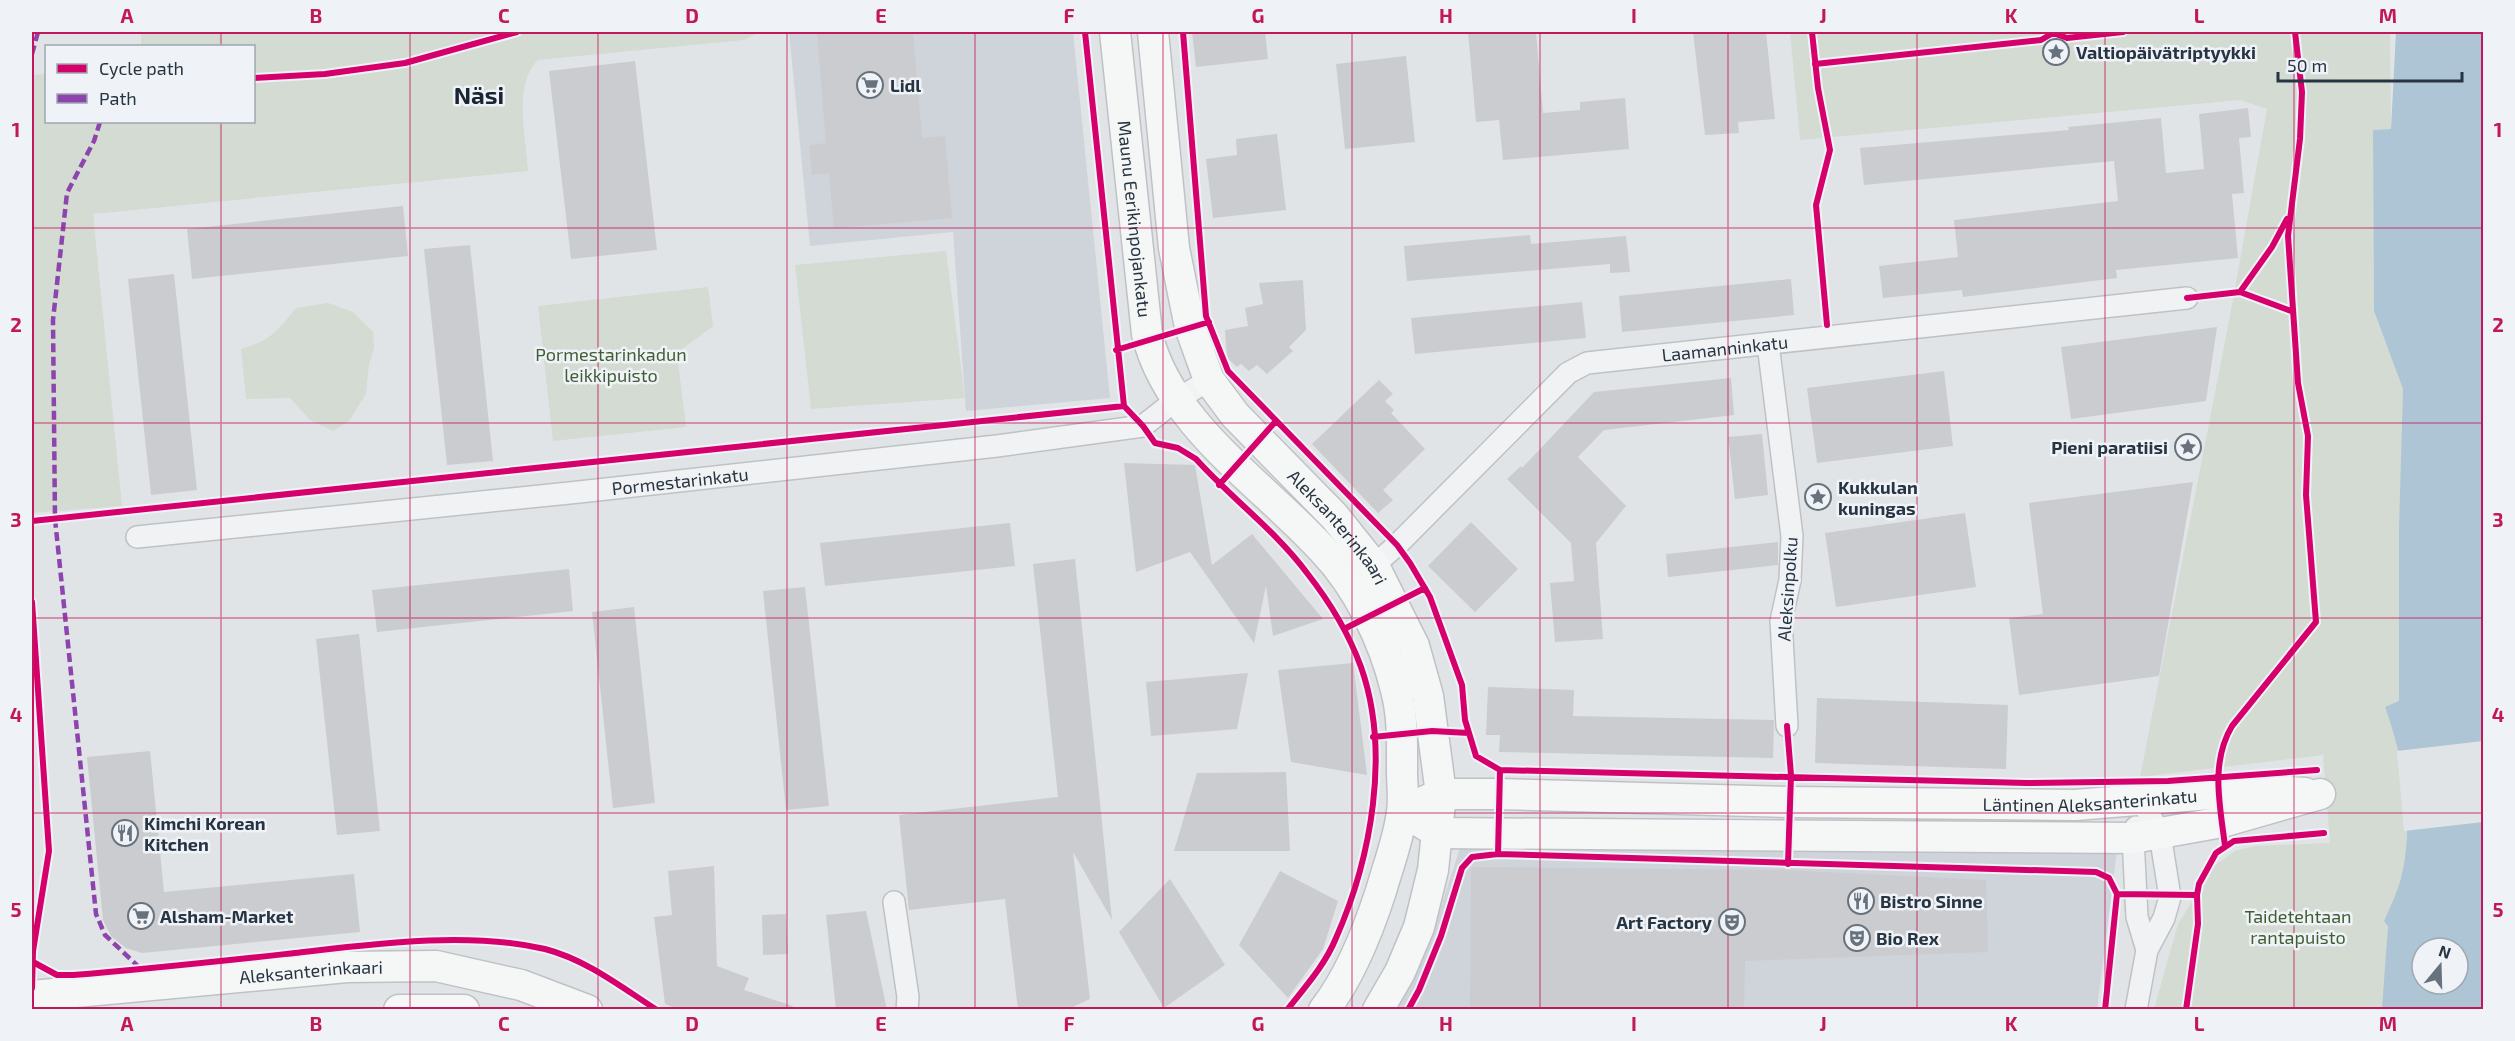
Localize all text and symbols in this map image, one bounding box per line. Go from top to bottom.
text: A [120,3,134,27]
text: B [310,3,322,27]
text: C [498,3,510,27]
text: D [685,3,699,27]
text: E [875,3,887,27]
text: F [1063,3,1075,27]
text: G [1252,3,1264,27]
text: H [1439,3,1453,27]
text: I [1631,3,1637,27]
text: J [1819,3,1827,27]
text: K [2005,3,2018,27]
text: L [2194,3,2205,27]
text: M [2379,3,2397,27]
place icon: Valtiopäivätriptyykki [2041,37,2071,67]
place label: Valtiopäivätriptyykki [2076,41,2256,63]
legend [45,45,255,123]
scale bar [2278,45,2462,83]
text: 50 m [2287,54,2327,76]
text: Cycle path [99,57,184,79]
supermarket icon: Lidl [855,70,885,100]
place label: Lidl [890,74,921,96]
district label: Näsi [454,80,504,109]
text: Path [99,87,137,109]
text: 1 [12,117,20,141]
text: 1 [2494,117,2502,141]
street label: Maunu Eerikinpojankatu [1113,119,1156,319]
text: 2 [10,312,22,336]
text: 2 [2492,312,2504,336]
street label: Laamanninkatu [1661,330,1789,366]
park label: Pormestarinkadun leikkipuisto [535,343,687,386]
place icon: Pieni paratiisi [2173,432,2203,462]
place label: Pieni paratiisi [2051,436,2168,458]
street label: Pormestarinkatu [610,462,750,499]
street label: Aleksanterinkaari [1283,465,1392,588]
place label: Kukkulan kuningas [1838,476,1918,519]
place icon: Kukkulan kuningas [1803,482,1833,512]
text: 3 [10,507,22,531]
text: 3 [2492,507,2504,531]
street label: Aleksinpolku [1772,536,1802,642]
text: 4 [10,702,23,726]
text: 4 [2492,702,2505,726]
street label: Läntinen Aleksanterinkatu [1983,784,2198,816]
place label: Kimchi Korean Kitchen [144,812,266,855]
restaurant icon: Kimchi Korean Kitchen [110,818,140,848]
restaurant icon: Bistro Sinne [1846,886,1876,916]
place label: Bistro Sinne [1880,890,1983,912]
text: 5 [10,897,22,921]
text: 5 [2492,897,2504,921]
supermarket icon: Alsham-Market [126,901,156,931]
place label: Alsham-Market [160,905,294,927]
park label: Taidetehtaan rantapuisto [2244,905,2352,948]
theatre icon: Art Factory [1717,907,1747,937]
place label: Art Factory [1616,911,1713,933]
theatre icon: Bio Rex [1842,923,1872,953]
place label: Bio Rex [1876,927,1940,949]
north arrow [2410,936,2470,996]
text: N [2436,940,2454,962]
street label: Aleksanterinkaari [238,956,383,988]
text: A [120,1011,134,1035]
text: B [310,1011,322,1035]
text: C [498,1011,510,1035]
text: D [685,1011,699,1035]
text: E [875,1011,887,1035]
text: F [1063,1011,1075,1035]
text: G [1252,1011,1264,1035]
text: H [1439,1011,1453,1035]
text: I [1631,1011,1637,1035]
text: J [1819,1011,1827,1035]
text: K [2005,1011,2018,1035]
text: L [2194,1011,2205,1035]
text: M [2379,1011,2397,1035]

